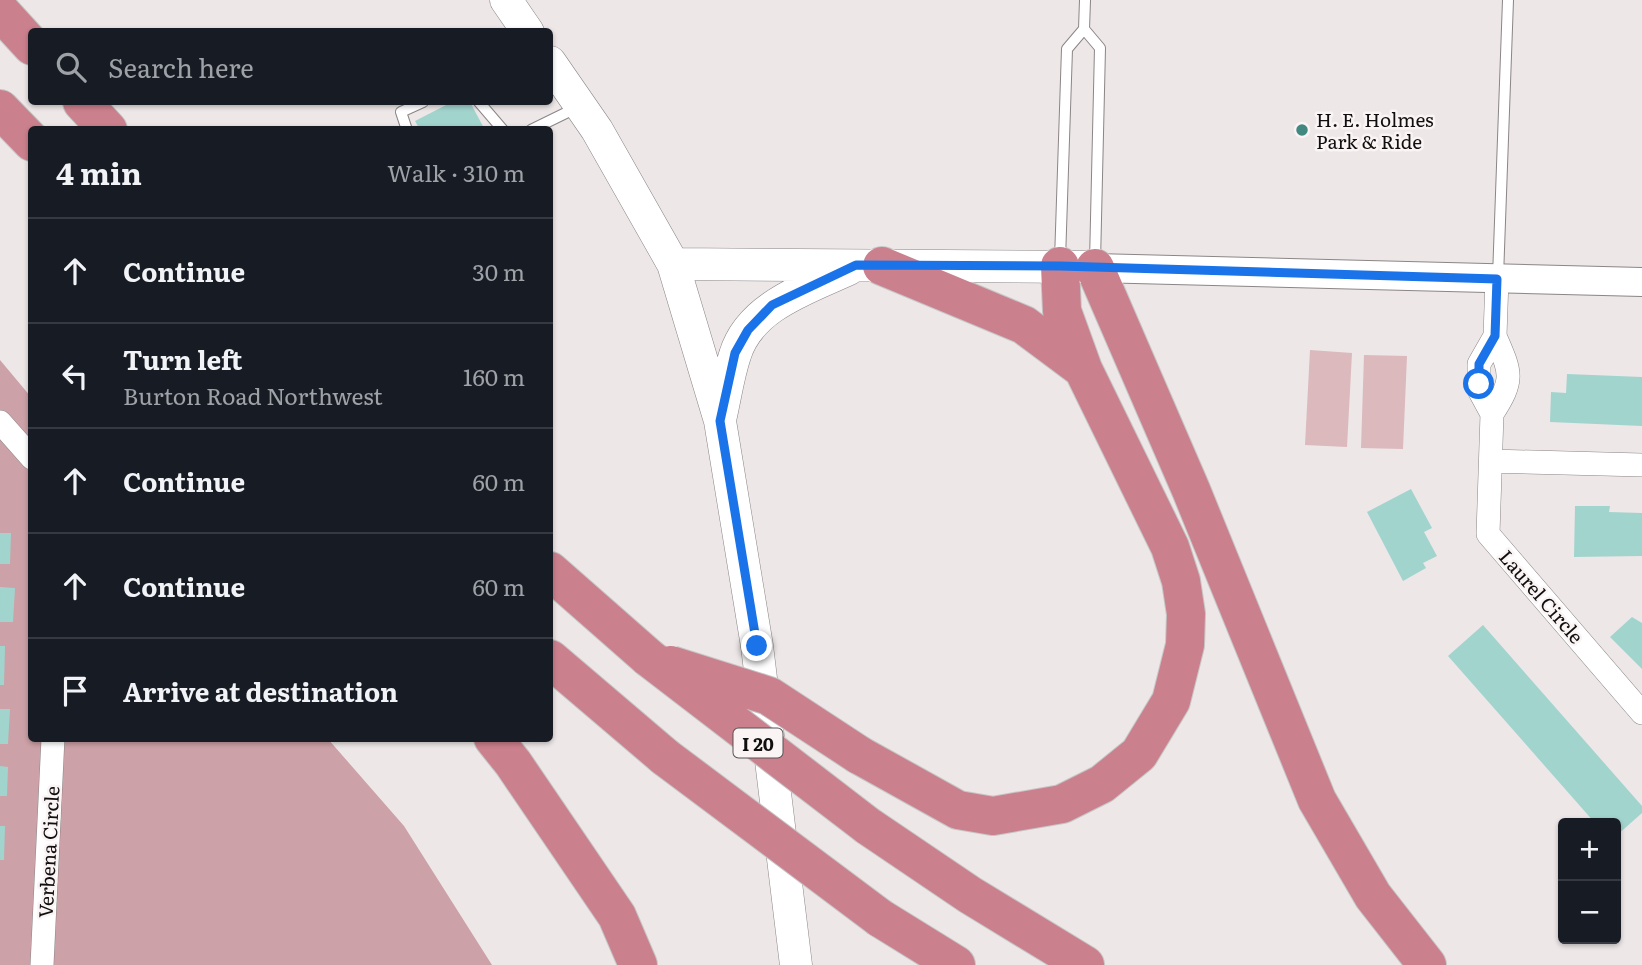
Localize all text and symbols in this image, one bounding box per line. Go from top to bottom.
search box [28,28,553,105]
text: Search here [108,47,254,86]
icon: search [52,48,90,86]
place label: H. E. Holmes Park & Ride [1316,105,1434,155]
marker: H. E. Holmes Park & Ride [1294,122,1310,138]
text: 4 min [56,150,142,194]
text: Walk · 310 m [387,155,525,189]
text: Continue [123,251,245,290]
icon: ahead [56,252,94,290]
text: 30 m [472,254,525,288]
text: Turn left [123,339,242,378]
icon: left [56,357,94,395]
text: 160 m [463,359,525,393]
route start [1463,368,1494,399]
text: Burton Road Northwest [123,378,383,412]
text: Continue [123,461,245,500]
icon: ahead [56,462,94,500]
text: 60 m [472,464,525,498]
street label: Laurel Circle [1493,543,1591,649]
text: Continue [123,566,245,605]
icon: ahead [56,567,94,605]
text: 60 m [472,569,525,603]
route end [741,630,772,661]
text: Arrive at destination [123,671,398,710]
icon: arrive [56,672,94,710]
road number: I 20 [734,728,782,758]
street label: Verbena Circle [31,785,65,919]
map controls [1558,818,1621,944]
button: + [1558,818,1621,881]
button: − [1558,881,1621,944]

